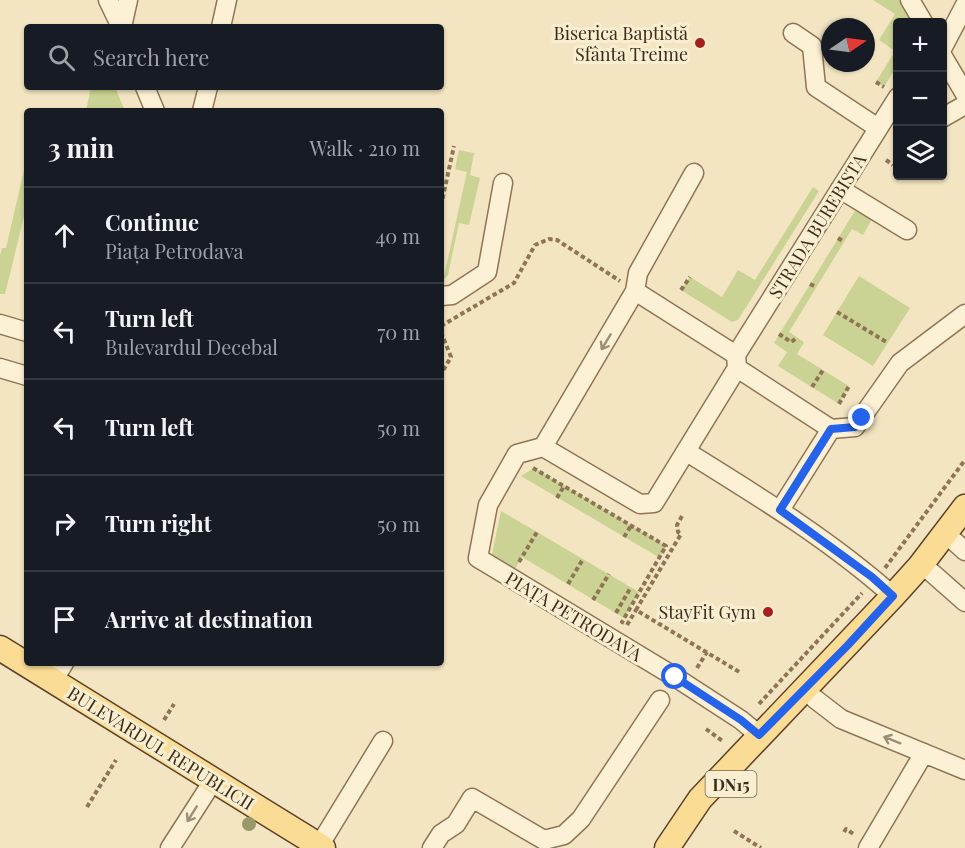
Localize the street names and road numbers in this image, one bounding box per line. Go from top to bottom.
street label: STRADA BUREBISTA [763,148,872,303]
street label: PIAȚA PETRODAVA [501,566,647,667]
street label: BULEVARDUL REPUBLICII [63,681,259,815]
road number: DN15 [706,771,756,797]

